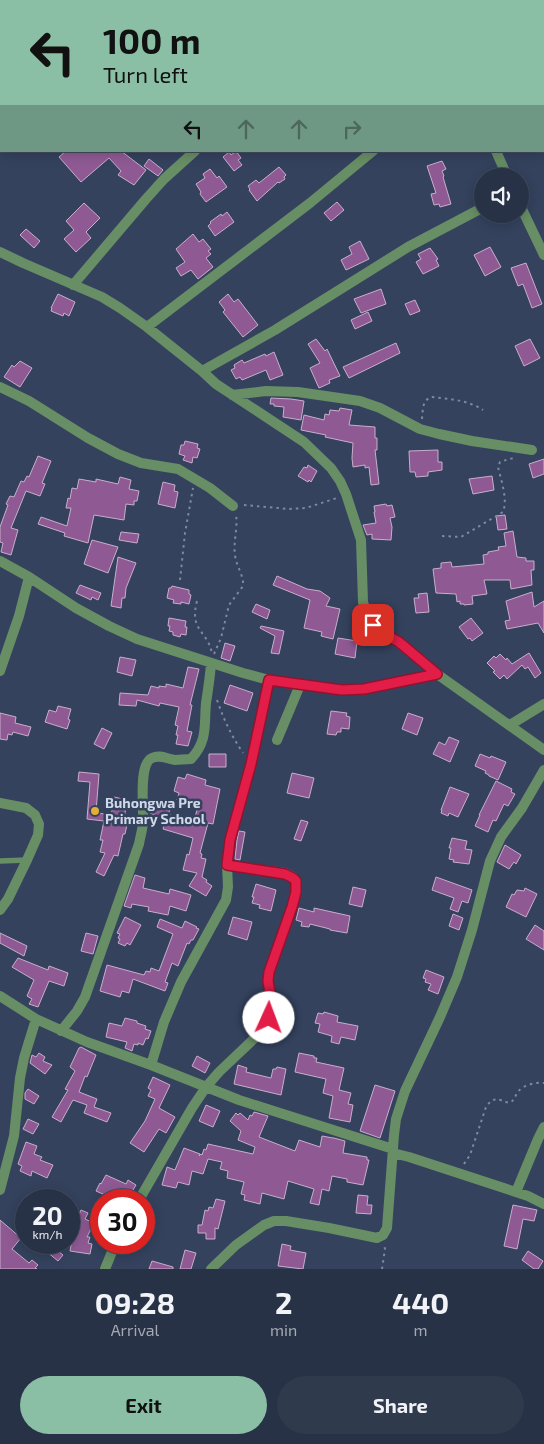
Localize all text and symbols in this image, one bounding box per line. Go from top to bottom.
text: 100 m [103,19,201,61]
icon: left [20,20,85,85]
text: Turn left [103,61,188,87]
icon: left [179,115,207,143]
icon: ahead [232,115,260,143]
icon: ahead [285,115,313,143]
icon: right [338,115,366,143]
map controls [474,168,529,223]
button: sound [474,168,529,223]
pin [352,604,394,646]
icon: arrive [359,611,387,639]
place label: Buhongwa Pre Primary School [105,794,206,827]
marker: Buhongwa Pre Primary School [89,805,101,817]
position arrow [242,991,294,1043]
speed limit sign: 30 [90,1189,155,1254]
text: 20 [32,1200,63,1230]
text: km/h [33,1227,62,1241]
text: 09:28 [95,1284,175,1320]
text: 2 [275,1284,292,1320]
text: 440 [392,1284,449,1320]
text: Arrival [111,1320,159,1339]
text: min [270,1320,297,1339]
text: m [414,1320,428,1339]
button: Exit [20,1376,267,1434]
button: Share [277,1376,524,1434]

